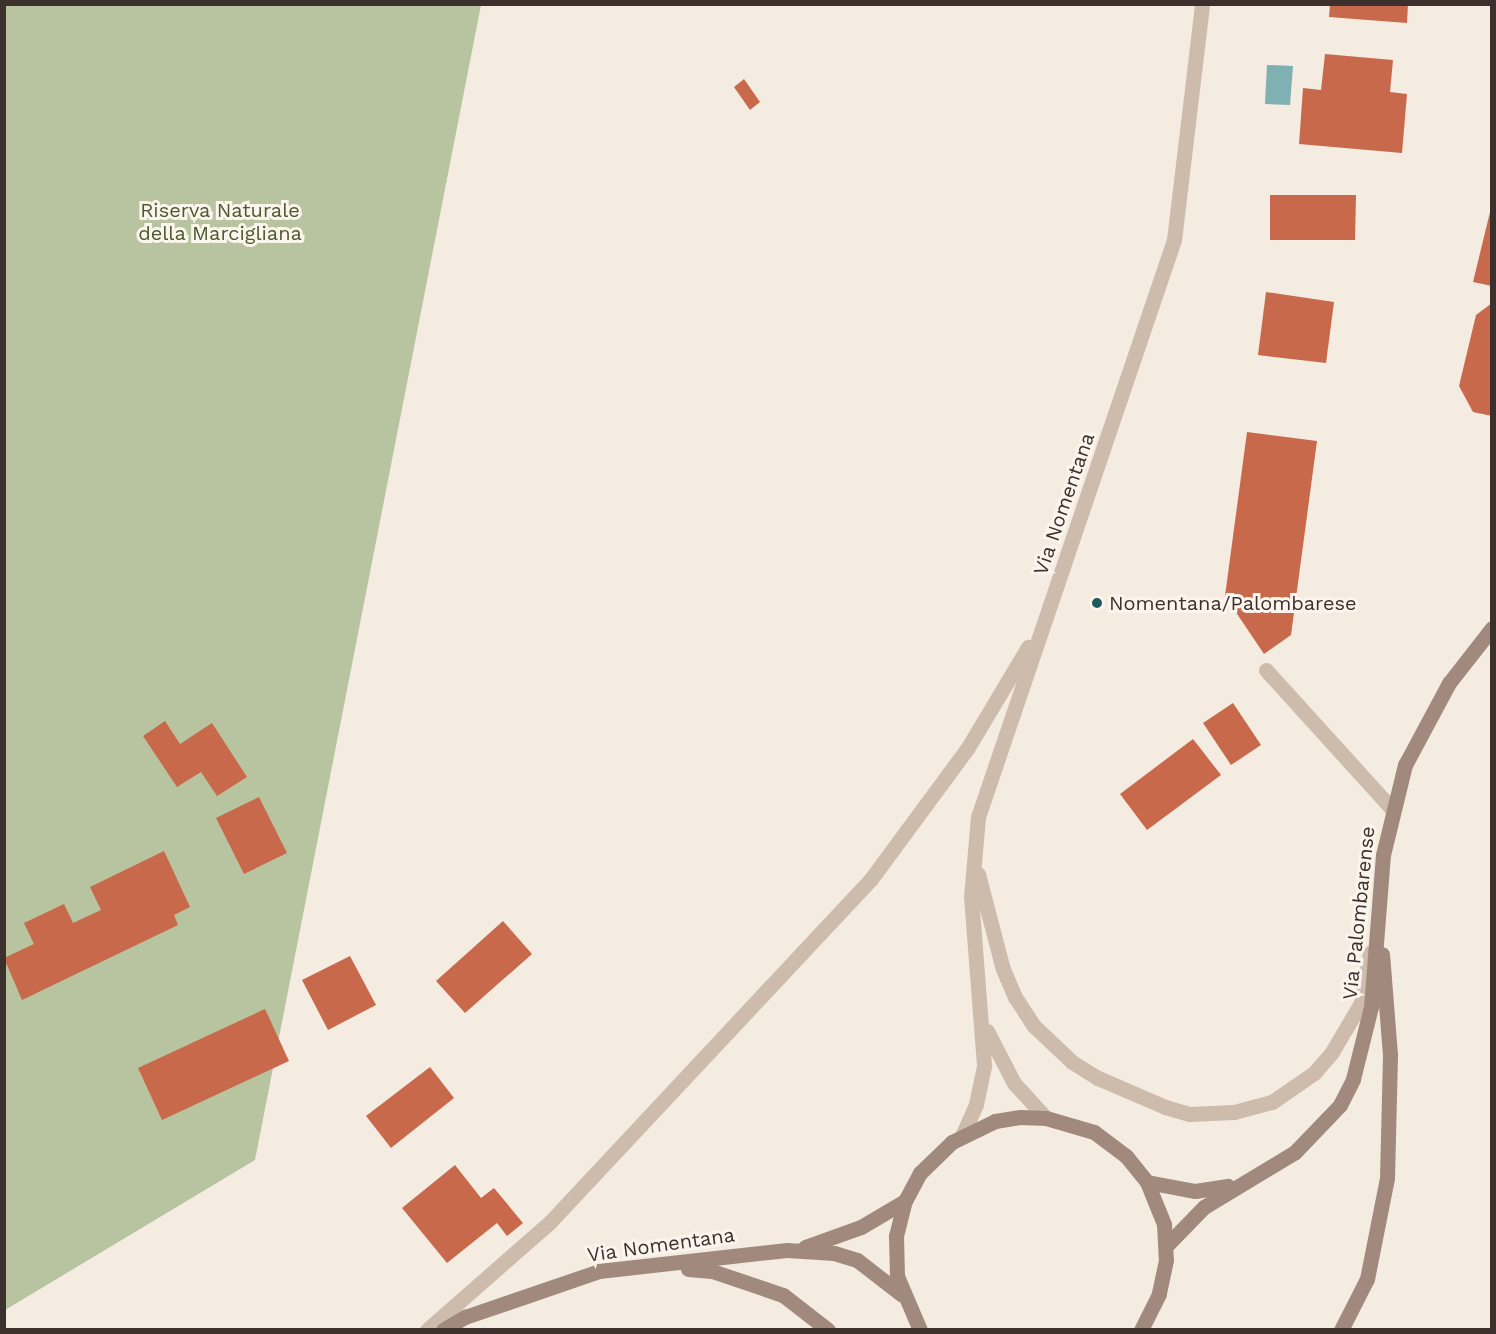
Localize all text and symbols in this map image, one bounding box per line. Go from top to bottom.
park label: Riserva Naturale della Marcigliana [138,198,302,245]
street label: Via Nomentana [1028,430,1100,578]
place label: Nomentana/Palombarese [1109,591,1357,615]
marker: Nomentana/Palombarese [1090,596,1104,610]
street label: Via Palombarense [1338,825,1380,1001]
street label: Via Nomentana [585,1223,737,1267]

